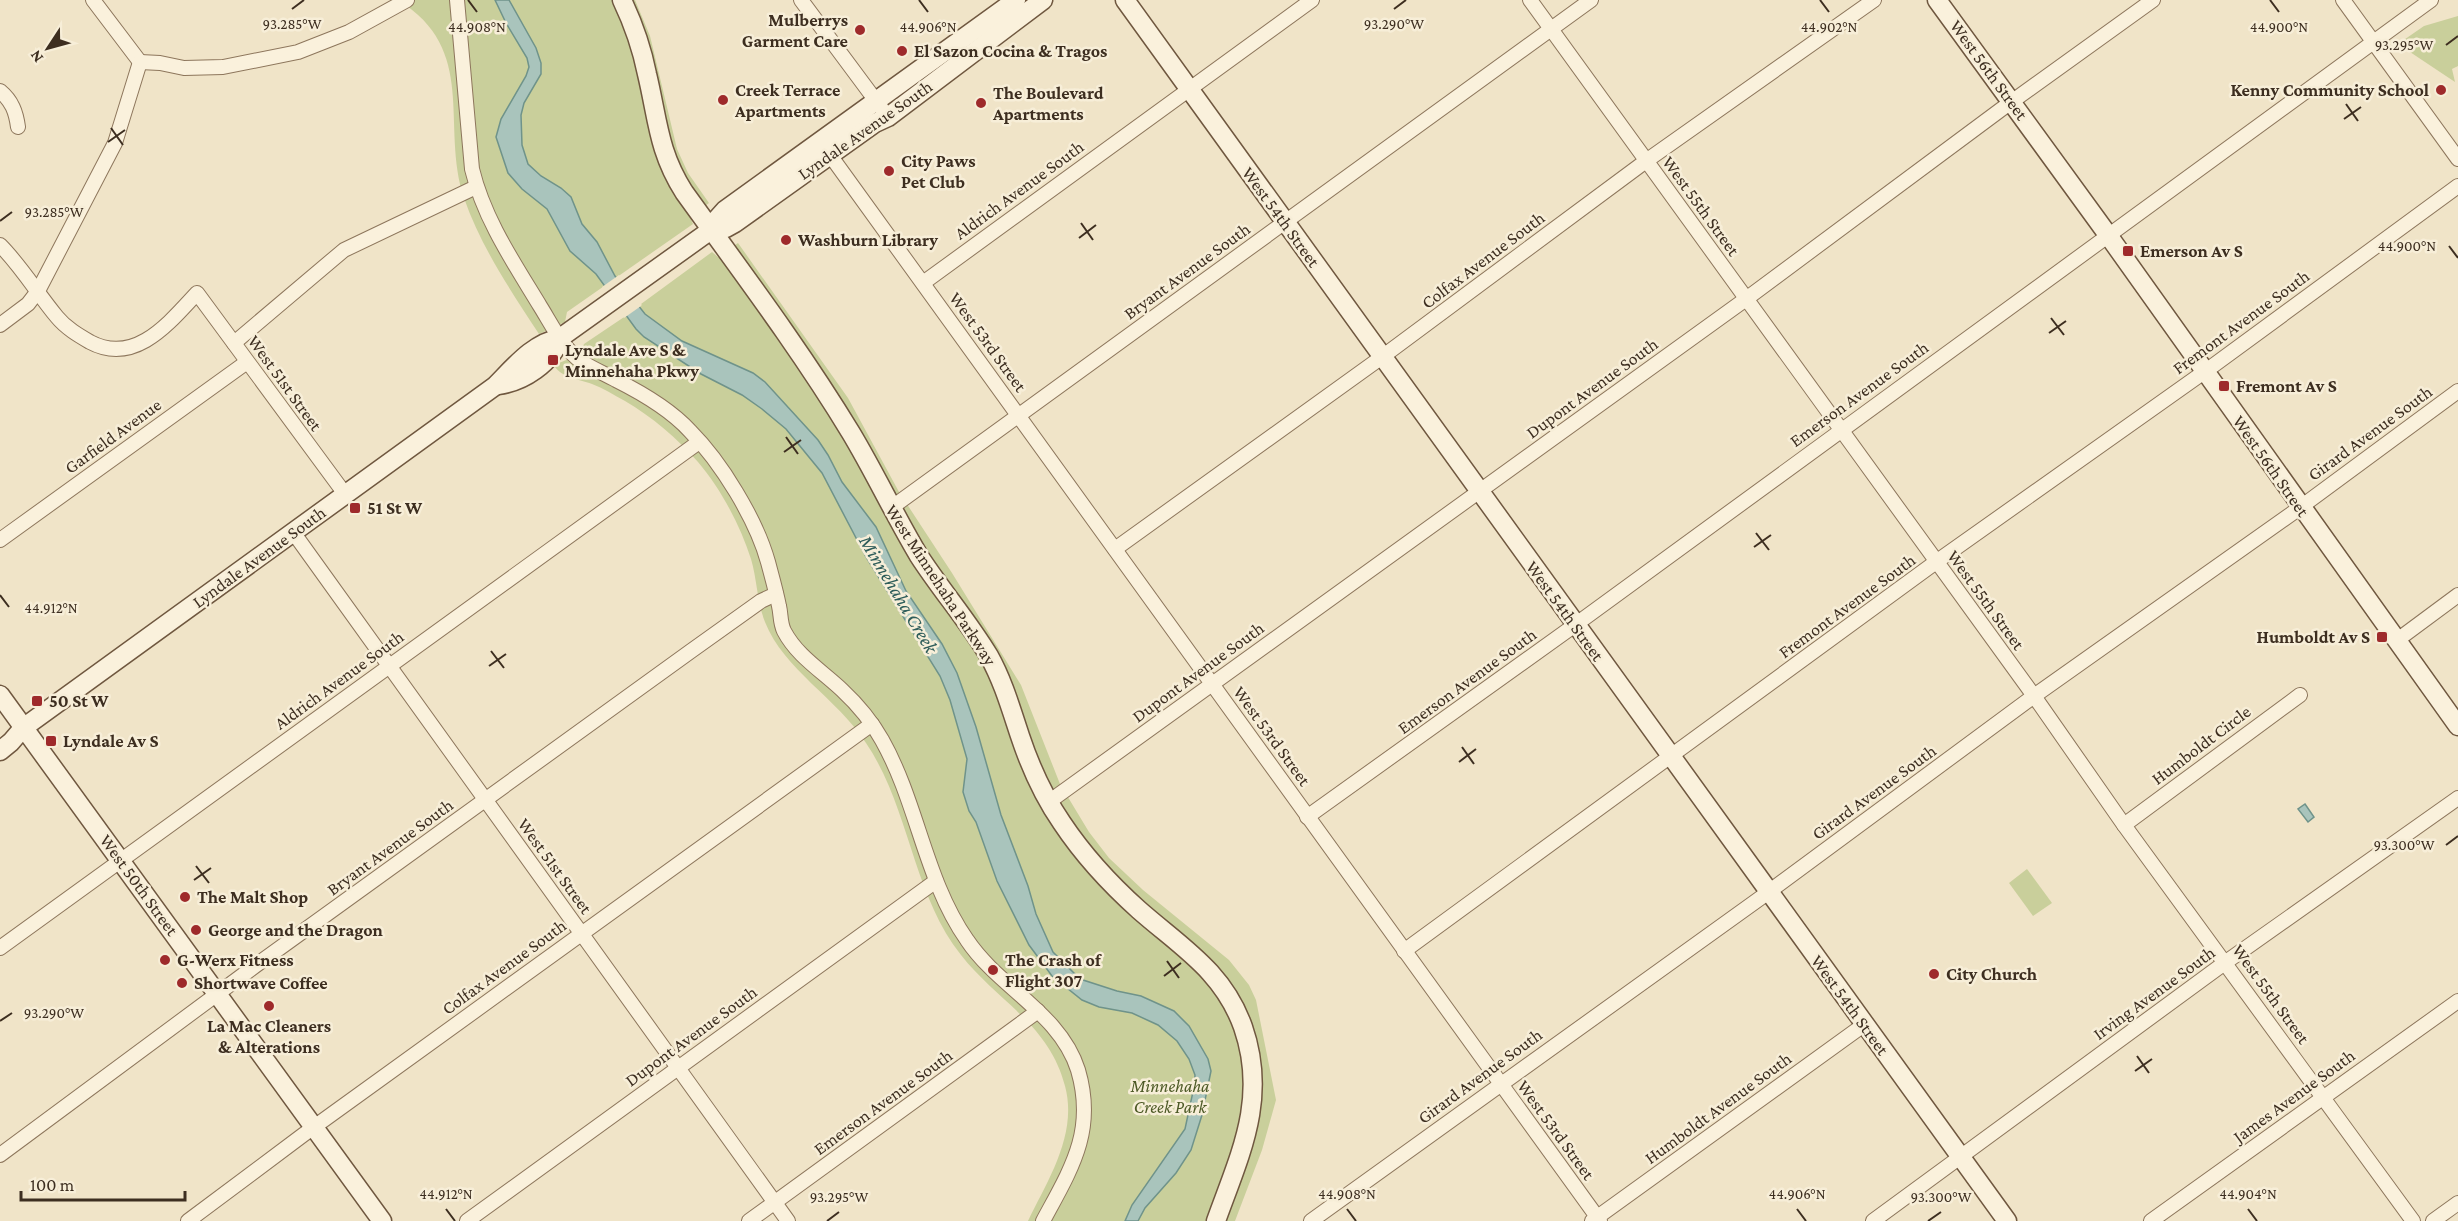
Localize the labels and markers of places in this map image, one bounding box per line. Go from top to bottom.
place label: Mulberrys Garment Care [742,10,848,51]
marker: Mulberrys Garment Care [853,23,867,37]
place label: El Sazon Cocina & Tragos [914,41,1107,61]
marker: El Sazon Cocina & Tragos [895,44,909,58]
place label: Creek Terrace Apartments [734,80,840,121]
place label: Kenny Community School [2230,80,2429,100]
place label: The Boulevard Apartments [992,83,1104,124]
marker: Kenny Community School [2434,83,2448,97]
marker: Creek Terrace Apartments [716,93,730,107]
marker: The Boulevard Apartments [974,96,988,110]
place label: City Paws Pet Club [901,151,976,192]
marker: City Paws Pet Club [882,164,896,178]
place label: Washburn Library [797,230,938,250]
marker: Washburn Library [779,233,793,247]
place label: Emerson Av S [2140,241,2243,261]
marker: Emerson Av S [2121,244,2135,258]
place label: Lyndale Ave S & Minnehaha Pkwy [565,340,699,381]
marker: Lyndale Ave S & Minnehaha Pkwy [546,353,560,367]
place label: Fremont Av S [2236,376,2337,396]
marker: Fremont Av S [2217,379,2231,393]
place label: 51 St W [367,498,423,518]
marker: 51 St W [348,501,362,515]
place label: Humboldt Av S [2257,627,2370,647]
marker: Humboldt Av S [2375,630,2389,644]
place label: 50 St W [49,691,109,711]
marker: 50 St W [30,694,44,708]
place label: Lyndale Av S [63,731,158,751]
marker: Lyndale Av S [44,734,58,748]
place label: The Malt Shop [197,887,308,907]
marker: The Malt Shop [178,890,192,904]
place label: George and the Dragon [208,920,384,940]
marker: George and the Dragon [189,923,203,937]
place label: G-Werx Fitness [177,950,294,970]
place label: The Crash of Flight 307 [1005,950,1102,991]
marker: G-Werx Fitness [158,953,172,967]
marker: The Crash of Flight 307 [986,963,1000,977]
place label: City Church [1946,964,2038,984]
marker: City Church [1927,967,1941,981]
place label: Shortwave Coffee [194,973,328,993]
marker: Shortwave Coffee [175,976,189,990]
marker: La Mac Cleaners & Alterations [262,999,276,1013]
place label: La Mac Cleaners & Alterations [207,1016,331,1057]

